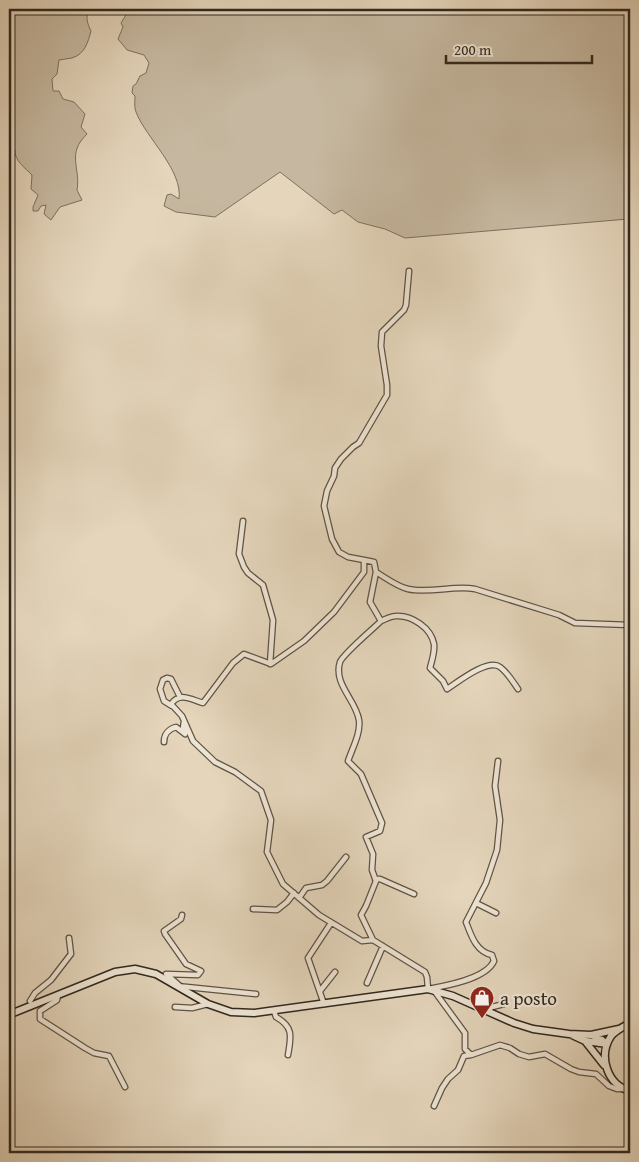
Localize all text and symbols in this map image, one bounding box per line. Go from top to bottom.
scale bar [446,32,593,64]
text: 200 m [454,39,492,60]
place label: a posto [500,984,557,1012]
shop icon: a posto [469,985,495,1019]

